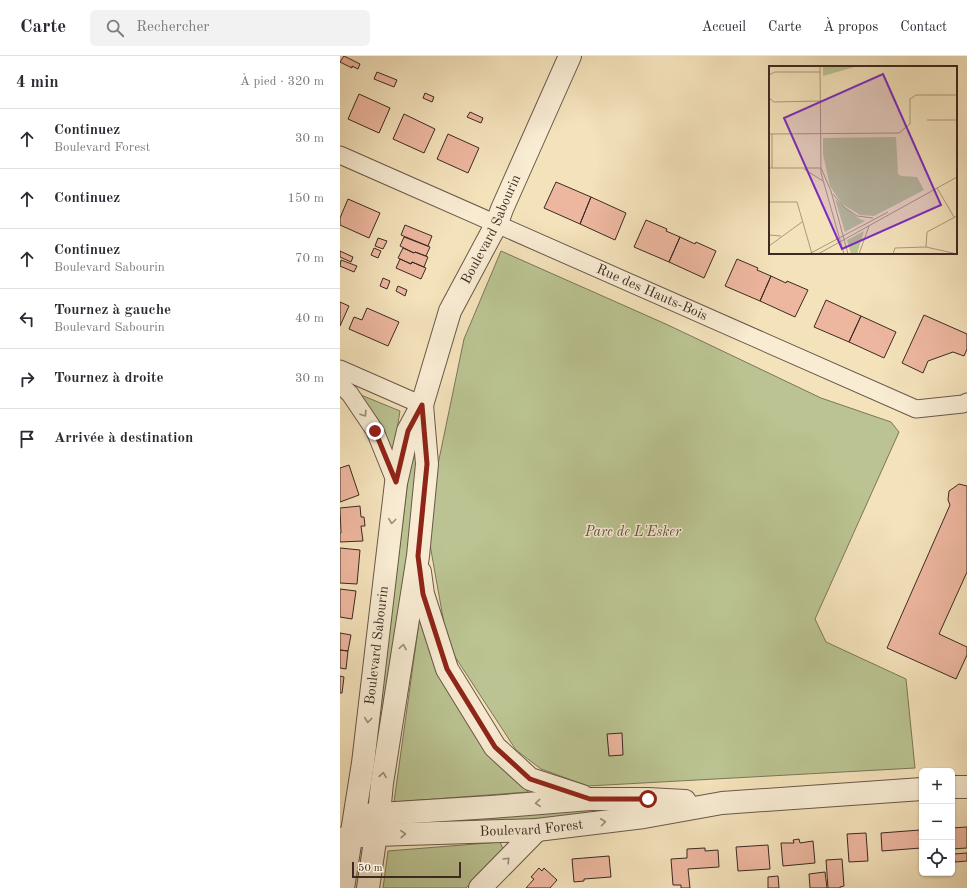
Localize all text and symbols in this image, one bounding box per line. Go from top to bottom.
search box [90,10,370,46]
icon: search [104,17,126,39]
text: Carte [20,18,66,37]
text: Rechercher [136,20,209,35]
text: Accueil [702,20,746,34]
text: Carte [768,20,801,34]
text: À propos [823,20,878,34]
text: Contact [900,20,947,34]
inset map [769,66,957,254]
text: 4 min [16,74,59,91]
text: À pied · 320 m [240,75,324,88]
text: Continuez [54,123,120,138]
icon: ahead [16,128,38,150]
text: 30 m [295,132,324,145]
text: Boulevard Forest [54,141,150,154]
street label: Boulevard Sabourin [459,172,523,286]
icon: ahead [16,188,38,210]
text: Continuez [54,191,120,206]
text: 150 m [287,192,324,205]
text: Continuez [54,243,120,258]
icon: ahead [16,248,38,270]
text: 70 m [295,252,324,265]
text: Boulevard Sabourin [54,261,165,274]
street label: Rue des Hauts-Bois [594,262,710,323]
text: Tournez à gauche [54,303,171,318]
icon: left [16,308,38,330]
text: 40 m [295,312,324,325]
text: Boulevard Sabourin [54,321,165,334]
icon: right [16,368,38,390]
text: Tournez à droite [54,371,164,386]
text: 30 m [295,372,324,385]
one-way arrow [359,410,367,417]
route end [366,422,384,440]
icon: arrive [16,428,38,450]
text: Arrivée à destination [54,431,193,446]
one-way arrow [388,518,397,524]
park label: Parc de L'Esker [584,525,682,539]
street label: Boulevard Sabourin [363,585,391,706]
one-way arrow [398,644,407,650]
one-way arrow [364,717,373,723]
map controls [919,768,955,876]
button: + [919,768,955,804]
one-way arrow [378,772,387,779]
route start [639,790,657,808]
one-way arrow [534,799,541,808]
button: − [919,804,955,840]
street label: Boulevard Forest [480,817,584,839]
one-way arrow [600,818,606,827]
one-way arrow [400,830,406,839]
button: locate [919,840,955,876]
one-way arrow [502,857,510,865]
scale bar [352,860,461,879]
text: 50 m [358,863,383,874]

